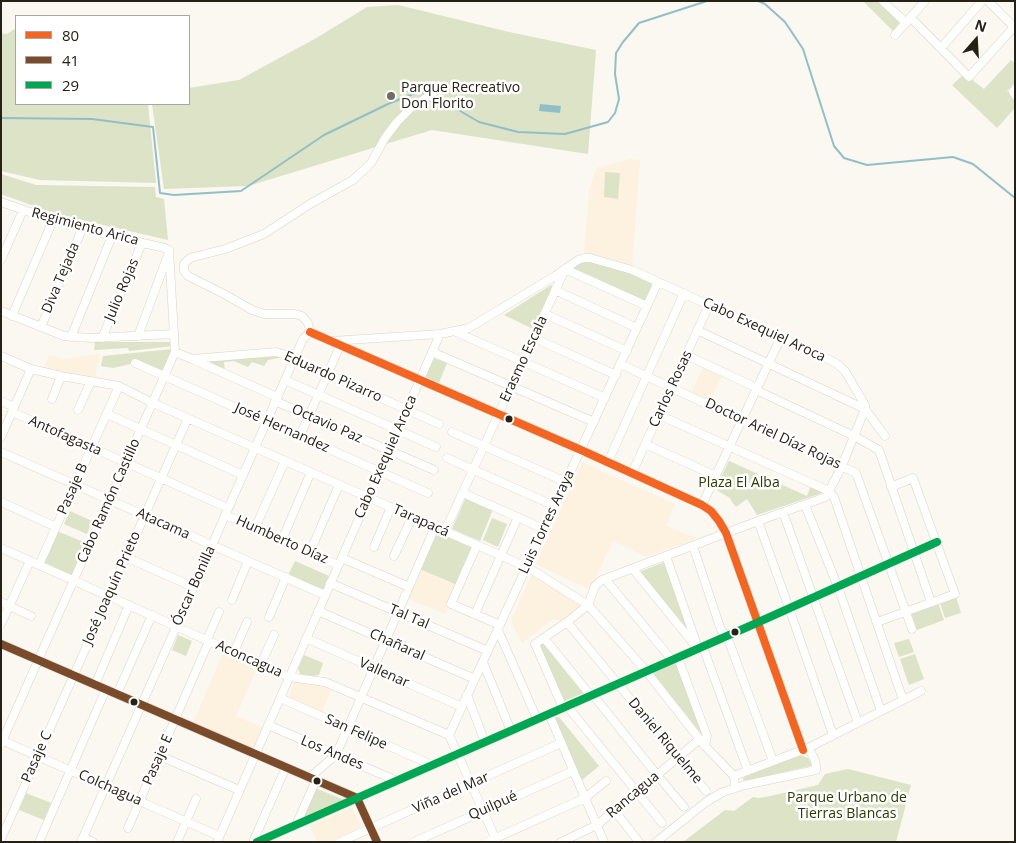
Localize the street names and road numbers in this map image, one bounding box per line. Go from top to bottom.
street label: Regimiento Arica [30,205,140,249]
street label: Diva Tejada [39,240,83,316]
street label: Julio Rojas [101,256,143,324]
street label: Cabo Exequiel Aroca [700,294,828,366]
street label: Erasmo Escala [497,313,551,405]
street label: Eduardo Pizarro [282,348,384,406]
street label: Carlos Rosas [646,348,696,430]
street label: Cabo Exequiel Aroca [351,393,421,521]
street label: Doctor Ariel Díaz Rojas [702,395,844,473]
street label: José Hernandez [232,400,332,456]
street label: Octavio Paz [289,401,365,447]
street label: Antofagasta [26,412,104,460]
street label: Cabo Ramón Castillo [74,436,144,566]
street label: Pasaje B [54,461,92,517]
street label: Luis Torres Araya [516,467,578,577]
street label: Tarapacá [390,501,452,541]
street label: Atacama [134,505,192,543]
street label: Humberto Díaz [233,512,331,568]
street label: José Joaquín Prieto [79,529,145,647]
street label: Óscar Bonilla [169,543,219,629]
street label: Tal Tal [387,601,431,633]
street label: Chañaral [367,625,427,665]
street label: Aconcagua [213,637,285,681]
street label: Vallenar [356,655,412,691]
street label: Daniel Riquelme [624,695,706,787]
street label: San Felipe [322,711,390,753]
street label: Pasaje C [18,729,56,785]
street label: Pasaje E [139,732,177,788]
street label: Los Andes [298,732,366,774]
street label: Colchagua [76,767,144,809]
street label: Rancagua [603,768,663,822]
street label: Viña del Mar [410,769,492,817]
street label: Quilpué [466,788,520,824]

